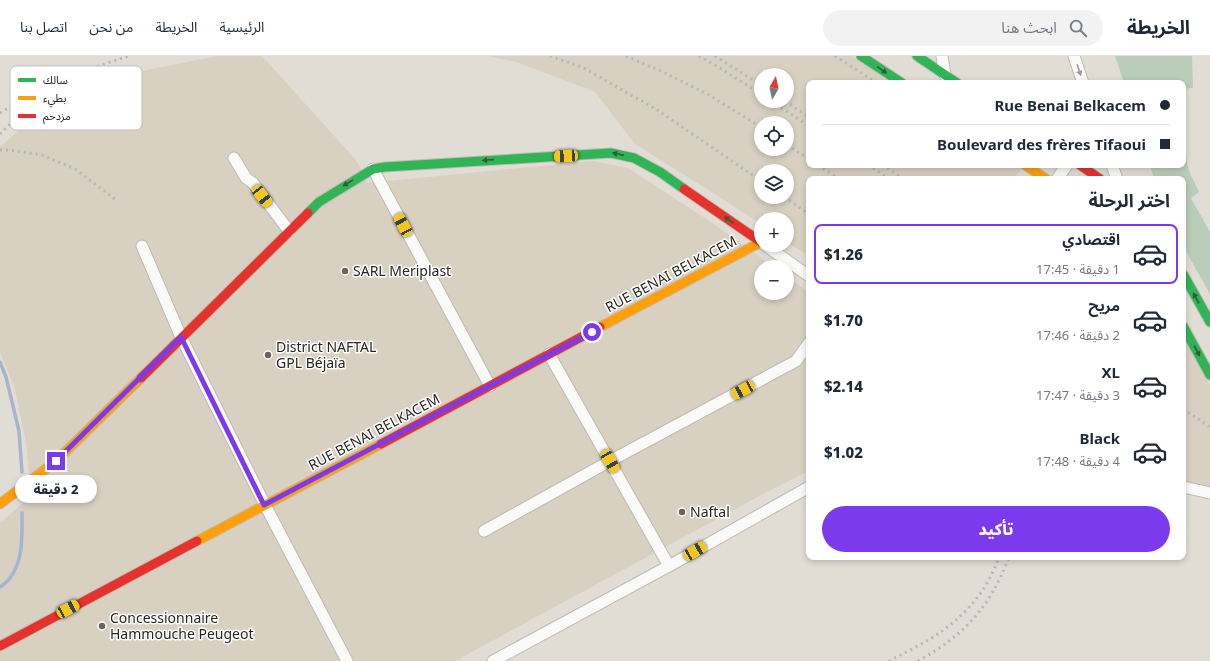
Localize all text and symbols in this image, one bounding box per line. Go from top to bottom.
search box [823,10,1103,46]
text: الخريطة [1127,14,1190,40]
text: اتصل بنا [20,17,67,36]
text: من نحن [89,17,133,36]
text: الخريطة [155,17,197,36]
text: الرئيسية [219,17,264,36]
text: ابحث هنا [1001,17,1057,37]
icon: search [1067,17,1089,39]
one-way arrow [1076,64,1082,76]
legend [10,66,142,130]
one-way arrow [876,66,887,73]
north arrow [754,68,794,108]
map controls [754,68,794,300]
text: سالك [43,72,68,87]
text: بطيء [43,90,66,108]
text: Rue Benai Belkacem [994,95,1146,115]
text: مزدحم [43,108,71,125]
button: locate [754,116,794,156]
text: Boulevard des frères Tifaoui [937,134,1146,154]
car [554,149,578,163]
one-way arrow [611,151,624,157]
one-way arrow [482,157,494,164]
button: layers [754,164,794,204]
one-way arrow [342,180,354,187]
car [250,183,274,209]
text: اختر الرحلة [1088,188,1170,212]
car [392,212,414,238]
button: + [754,212,794,252]
one-way arrow [723,216,734,224]
text: اقتصادي [1062,229,1120,249]
street label: RUE BENAI BELKACEM [602,231,740,316]
icon: car [1132,236,1168,272]
text: $1.26 [824,244,863,264]
button: − [754,260,794,300]
text: 1 دقيقة · 17:45 [1036,260,1120,278]
place label: SARL Meriplast [353,261,451,280]
marker: SARL Meriplast [340,266,350,276]
one-way arrow [1193,292,1200,304]
text: مريح [1088,295,1120,315]
icon: car [1132,302,1168,338]
text: $1.70 [824,310,863,330]
route start [583,323,601,341]
text: 2 دقيقة · 17:46 [1036,326,1120,344]
place label: District NAFTAL GPL Béjaïa [276,337,376,372]
one-way arrow [1193,345,1200,357]
marker: District NAFTAL GPL Béjaïa [263,350,273,360]
text: XL [1102,362,1120,382]
icon: car [1132,368,1168,404]
text: $2.14 [824,376,863,396]
car [730,379,756,401]
text: 3 دقيقة · 17:47 [1036,386,1120,404]
street label: RUE BENAI BELKACEM [305,389,443,474]
text: Black [1080,428,1120,448]
icon: car [1132,434,1168,470]
text: $1.02 [824,442,863,462]
car [599,448,621,474]
route end [47,452,65,470]
text: 4 دقيقة · 17:48 [1036,452,1120,470]
callout: 2 دقيقة [15,475,97,503]
text: 2 دقيقة [34,480,78,498]
place label: Naftal [690,502,730,521]
button: تأكيد [822,506,1170,552]
marker: Naftal [677,507,687,517]
car [682,540,708,562]
car [55,598,81,620]
place label: Concessionnaire Hammouche Peugeot [110,608,254,643]
marker: Concessionnaire Hammouche Peugeot [97,621,107,631]

